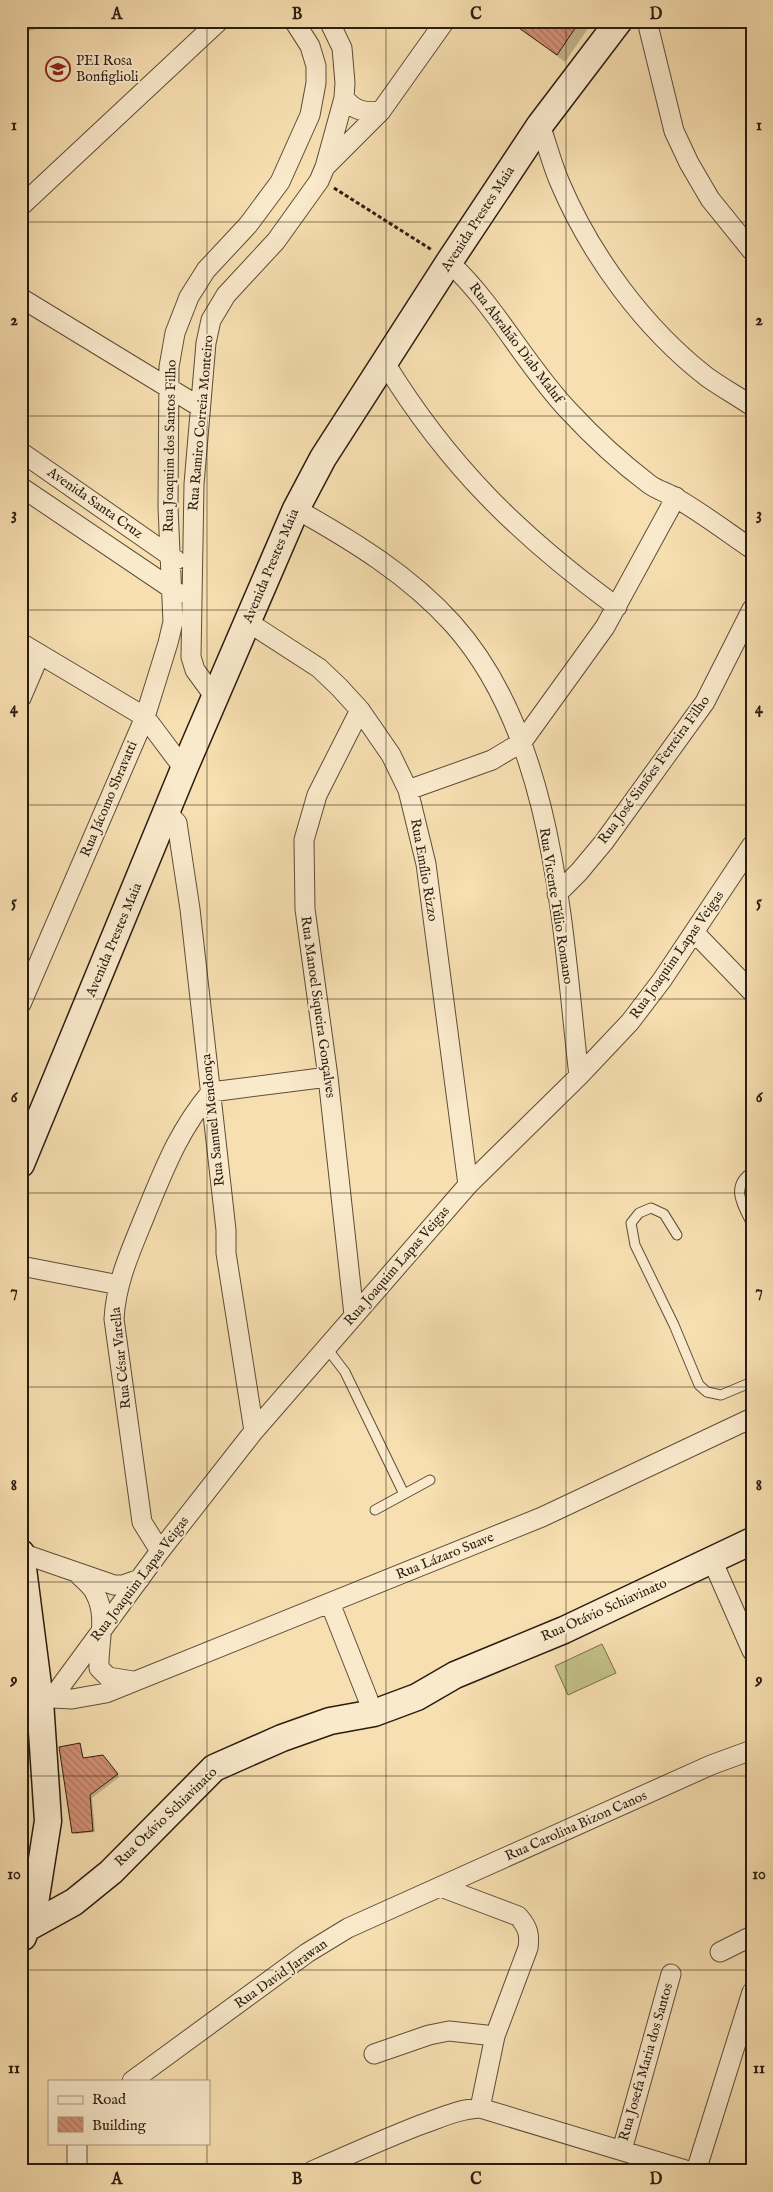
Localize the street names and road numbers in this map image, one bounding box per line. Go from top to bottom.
street label: Avenida Prestes Maia [437,162,519,276]
street label: Rua Abrahão Diab Maluf [465,279,569,409]
street label: Rua Ramiro Correia Monteiro [184,334,218,512]
street label: Rua Joaquim dos Santos Filho [159,359,181,533]
street label: Avenida Santa Cruz [43,463,147,543]
street label: Avenida Prestes Maia [238,505,304,627]
street label: Rua José Simões Ferreira Filho [594,692,714,848]
street label: Rua Jácomo Sbravatti [76,738,142,860]
street label: Rua Emílio Rizzo [406,817,442,923]
street label: Rua Vicente Túlio Romano [535,826,577,986]
street label: Avenida Prestes Maia [81,879,147,1001]
street label: Rua Joaquim Lapas Veigas [626,887,728,1023]
street label: Rua Manoel Siqueira Gonçalves [296,915,340,1099]
street label: Rua Samuel Mendonça [197,1052,229,1187]
street label: Rua Joaquim Lapas Veigas [340,1202,454,1329]
street label: Rua César Varella [107,1305,135,1410]
street label: Rua Joaquim Lapas Veigas [87,1513,193,1645]
street label: Rua Lázaro Suave [393,1528,497,1584]
street label: Rua Otávio Schiavinato [538,1574,670,1646]
street label: Rua Otávio Schiavinato [111,1763,221,1871]
street label: Rua Carolina Bizon Canos [502,1787,650,1865]
street label: Rua David Jarawan [231,1935,331,2013]
street label: Rua Josefa Maria dos Santos [615,1981,677,2143]

